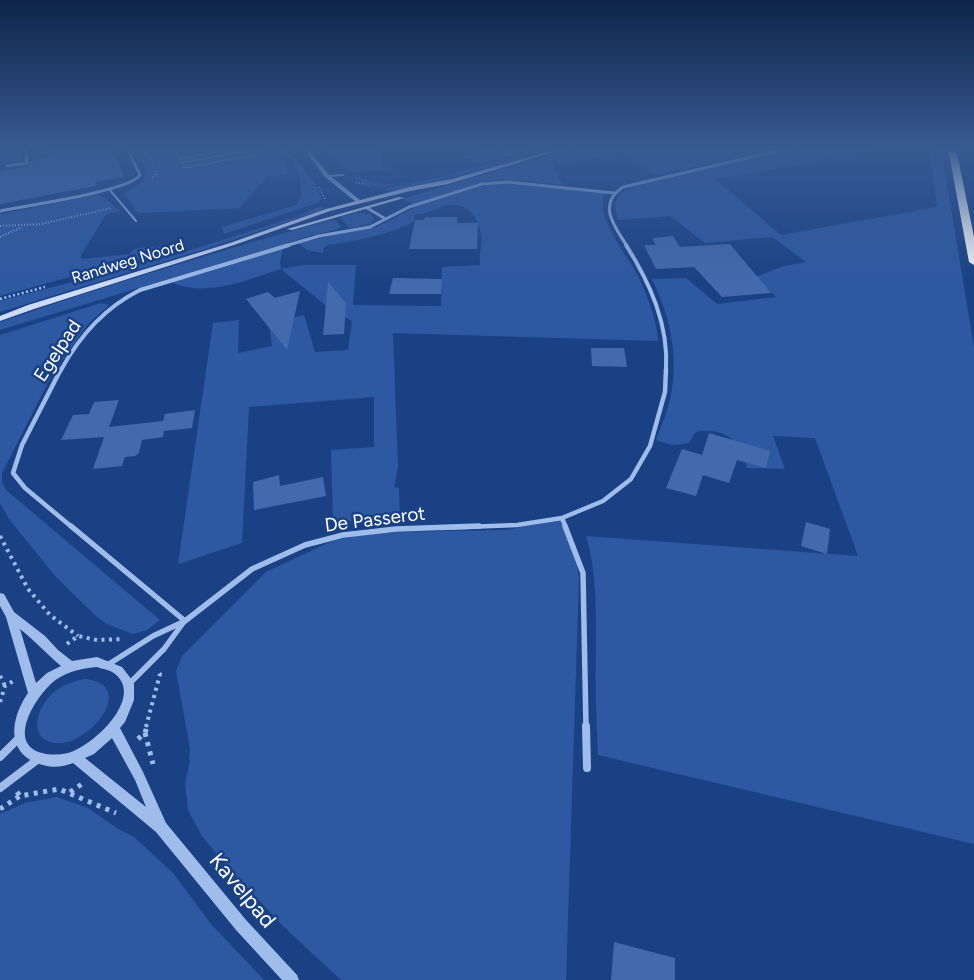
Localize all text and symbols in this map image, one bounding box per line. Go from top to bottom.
street label: Randweg Noord [69,236,187,288]
street label: Egelpad [30,316,86,386]
street label: De Passerot [323,503,427,537]
street label: Kavelpad [203,848,281,934]

